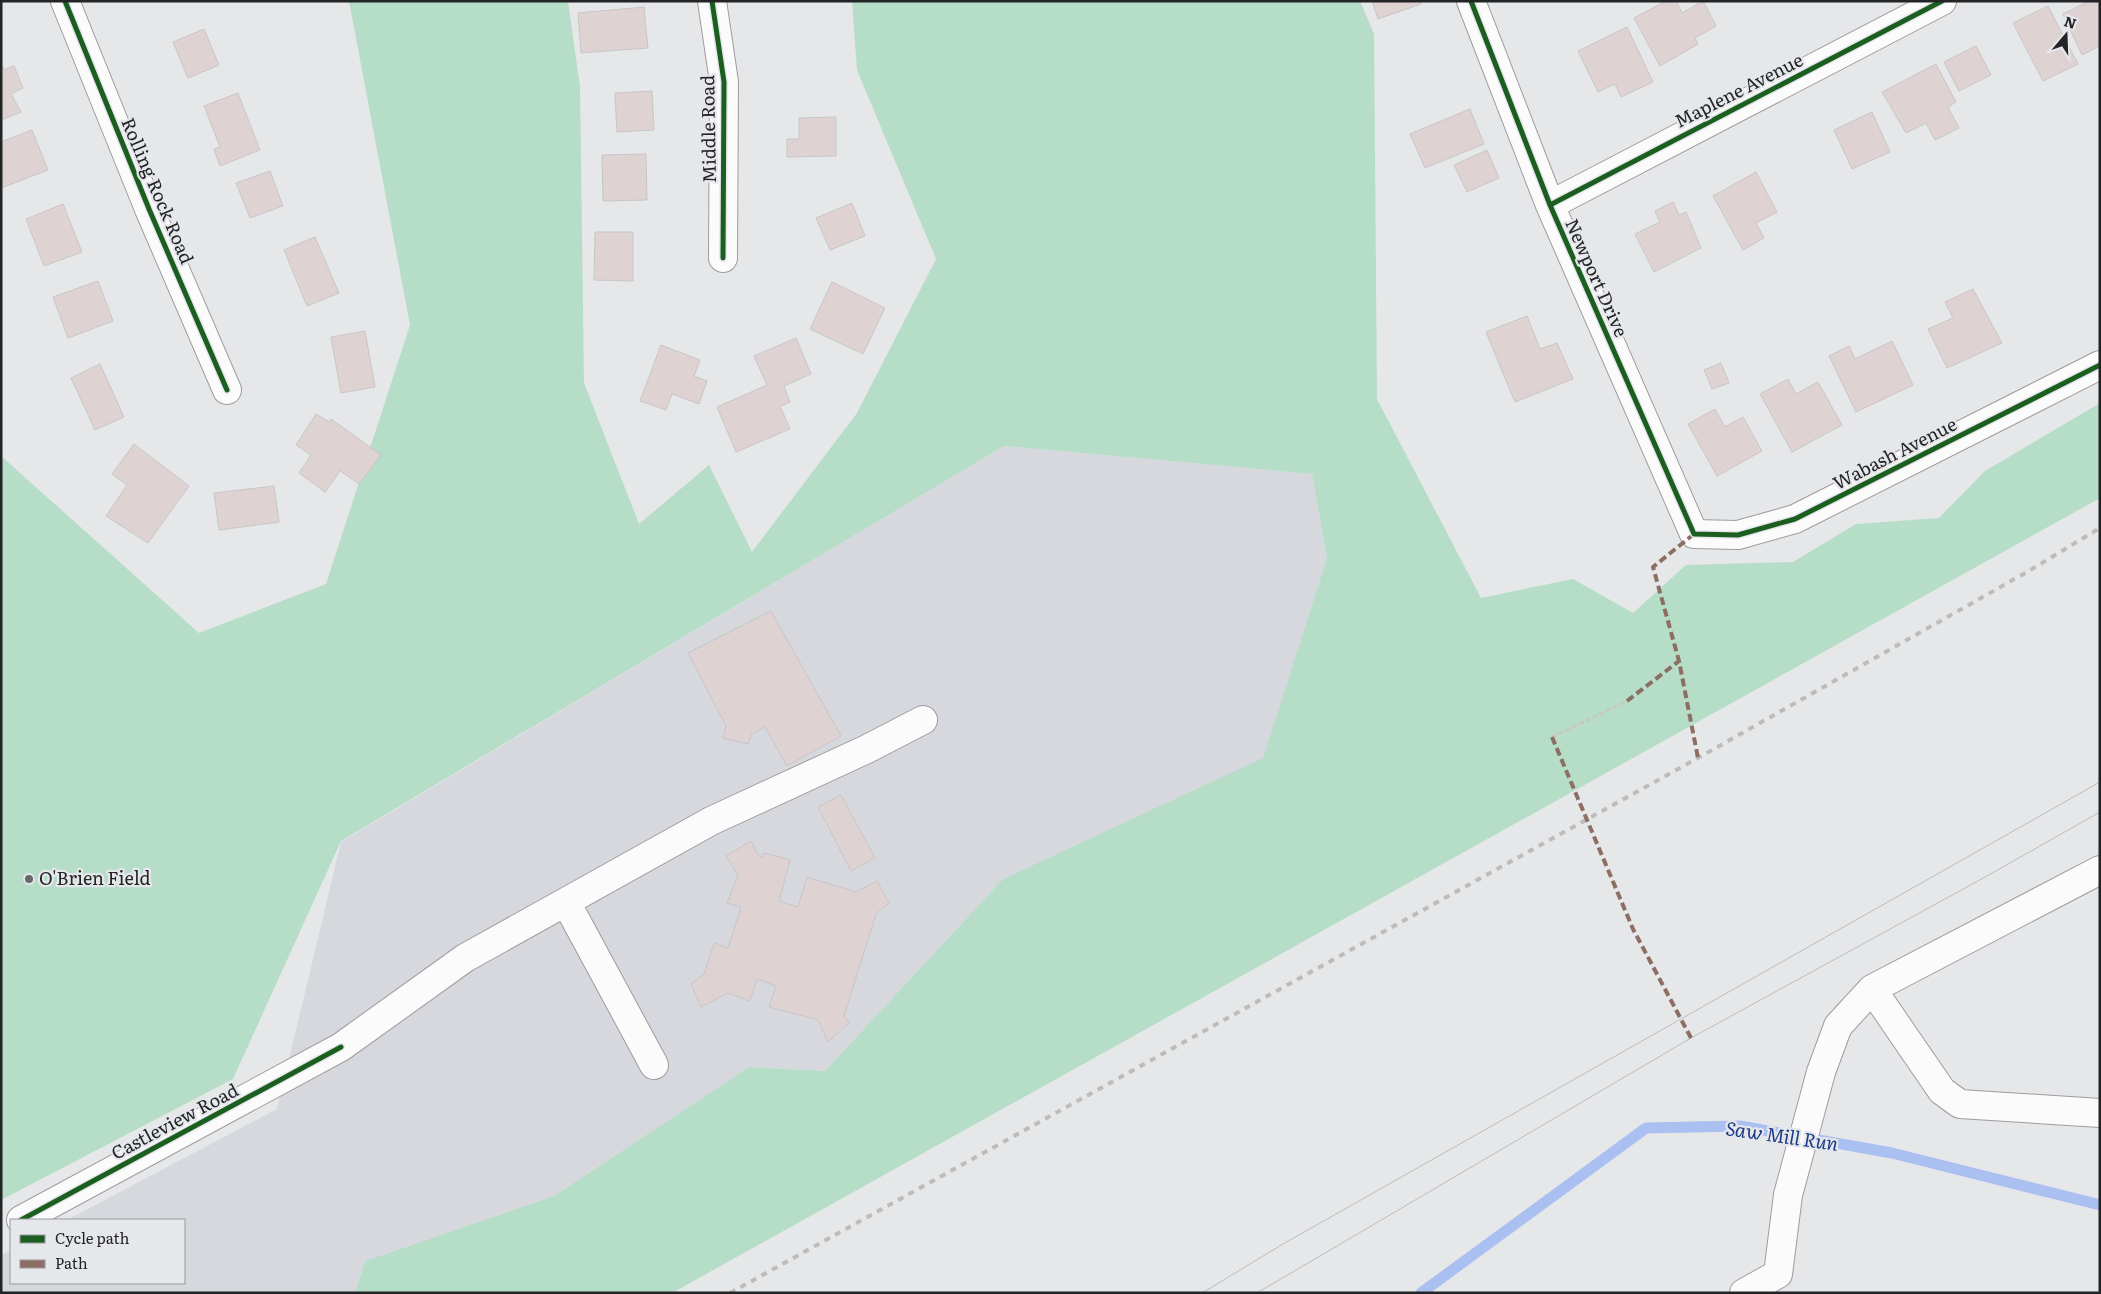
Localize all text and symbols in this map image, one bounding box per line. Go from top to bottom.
north arrow [2041,10,2091,60]
text: N [2062,10,2080,33]
street label: Maplene Avenue [1669,46,1807,134]
street label: Middle Road [693,75,722,183]
street label: Rolling Rock Road [115,113,201,268]
street label: Newport Drive [1559,214,1636,341]
street label: Wabash Avenue [1828,410,1961,496]
place label: O'Brien Field [39,864,151,891]
marker: O'Brien Field [23,873,35,885]
street label: Castleview Road [106,1076,243,1166]
water label: Saw Mill Run [1724,1113,1841,1157]
legend [10,1219,185,1284]
text: Cycle path [55,1226,130,1249]
text: Path [55,1251,88,1274]

